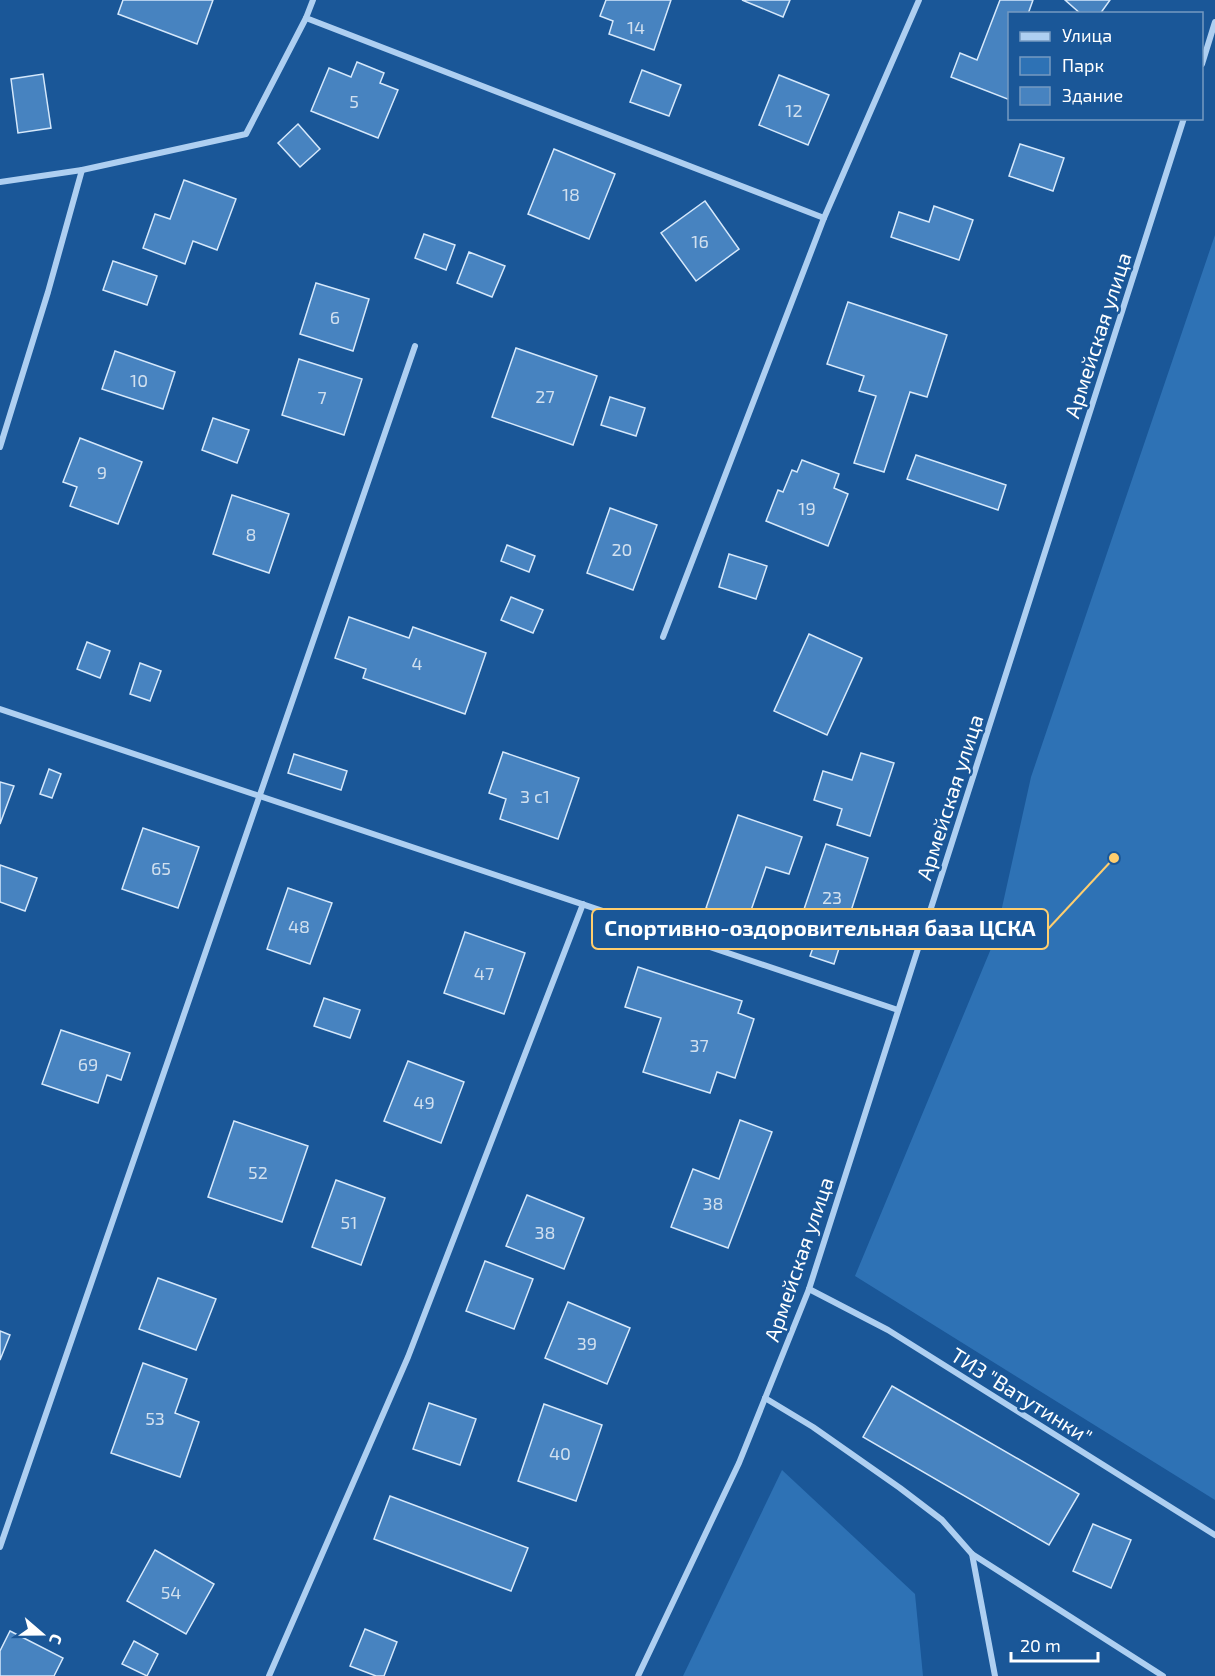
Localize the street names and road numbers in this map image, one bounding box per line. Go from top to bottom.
street label: Армейская улица [1058,249,1136,421]
street label: Армейская улица [910,711,988,883]
street label: Армейская улица [758,1173,839,1345]
street label: ТИЗ "Ватутинки" [946,1342,1097,1449]

